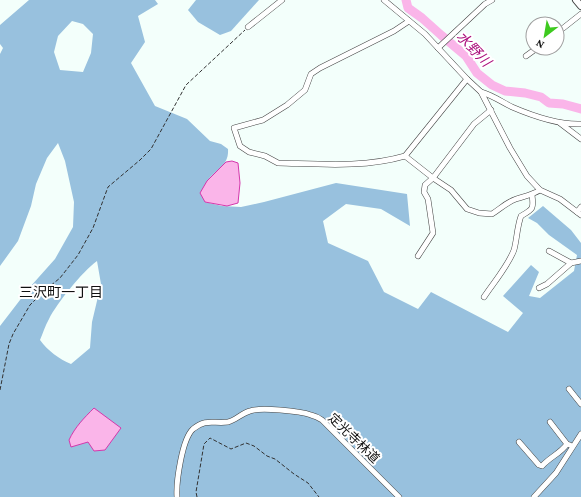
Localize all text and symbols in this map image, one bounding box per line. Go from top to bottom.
north arrow [525,16,565,56]
water label: 水野川 [454,28,496,71]
text: N [533,37,546,52]
district label: 三沢町一丁目 [19,284,103,300]
street label: 定光寺林道 [325,410,383,466]

